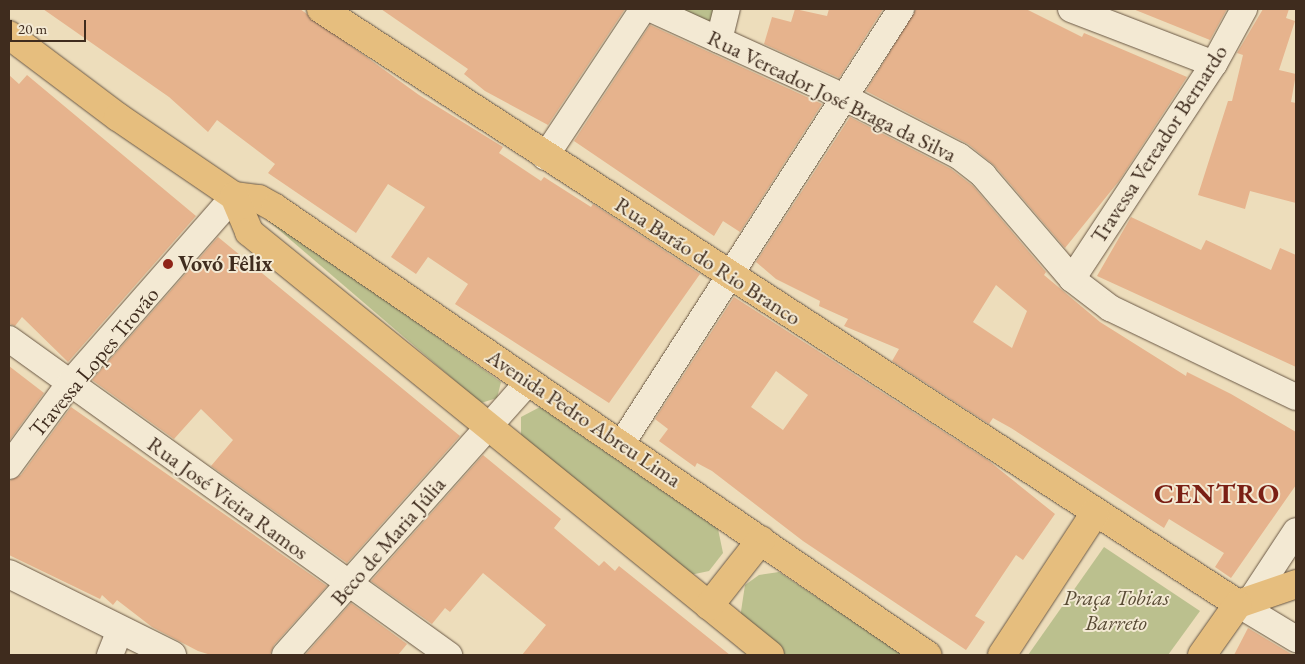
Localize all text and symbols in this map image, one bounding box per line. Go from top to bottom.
scale bar [12,10,89,42]
text: 20 m [18,19,47,38]
street label: Rua Vereador José Braga da Silva [703,24,961,168]
street label: Travessa Vereador Bernardo [1085,40,1233,248]
street label: Rua Barão do Rio Branco [610,191,806,331]
place label: Vovó Fêlix [178,251,273,277]
marker: Vovó Fêlix [162,258,174,270]
street label: Travessa Lopes Trovão [23,282,165,442]
street label: Avenida Pedro Abreu Lima [482,343,686,493]
street label: Rua José Vieira Ramos [142,431,314,565]
street label: Beco de Maria Júlia [325,471,451,611]
district label: CENTRO [1153,476,1281,510]
park label: Praça Tobias Barreto [1063,584,1169,636]

